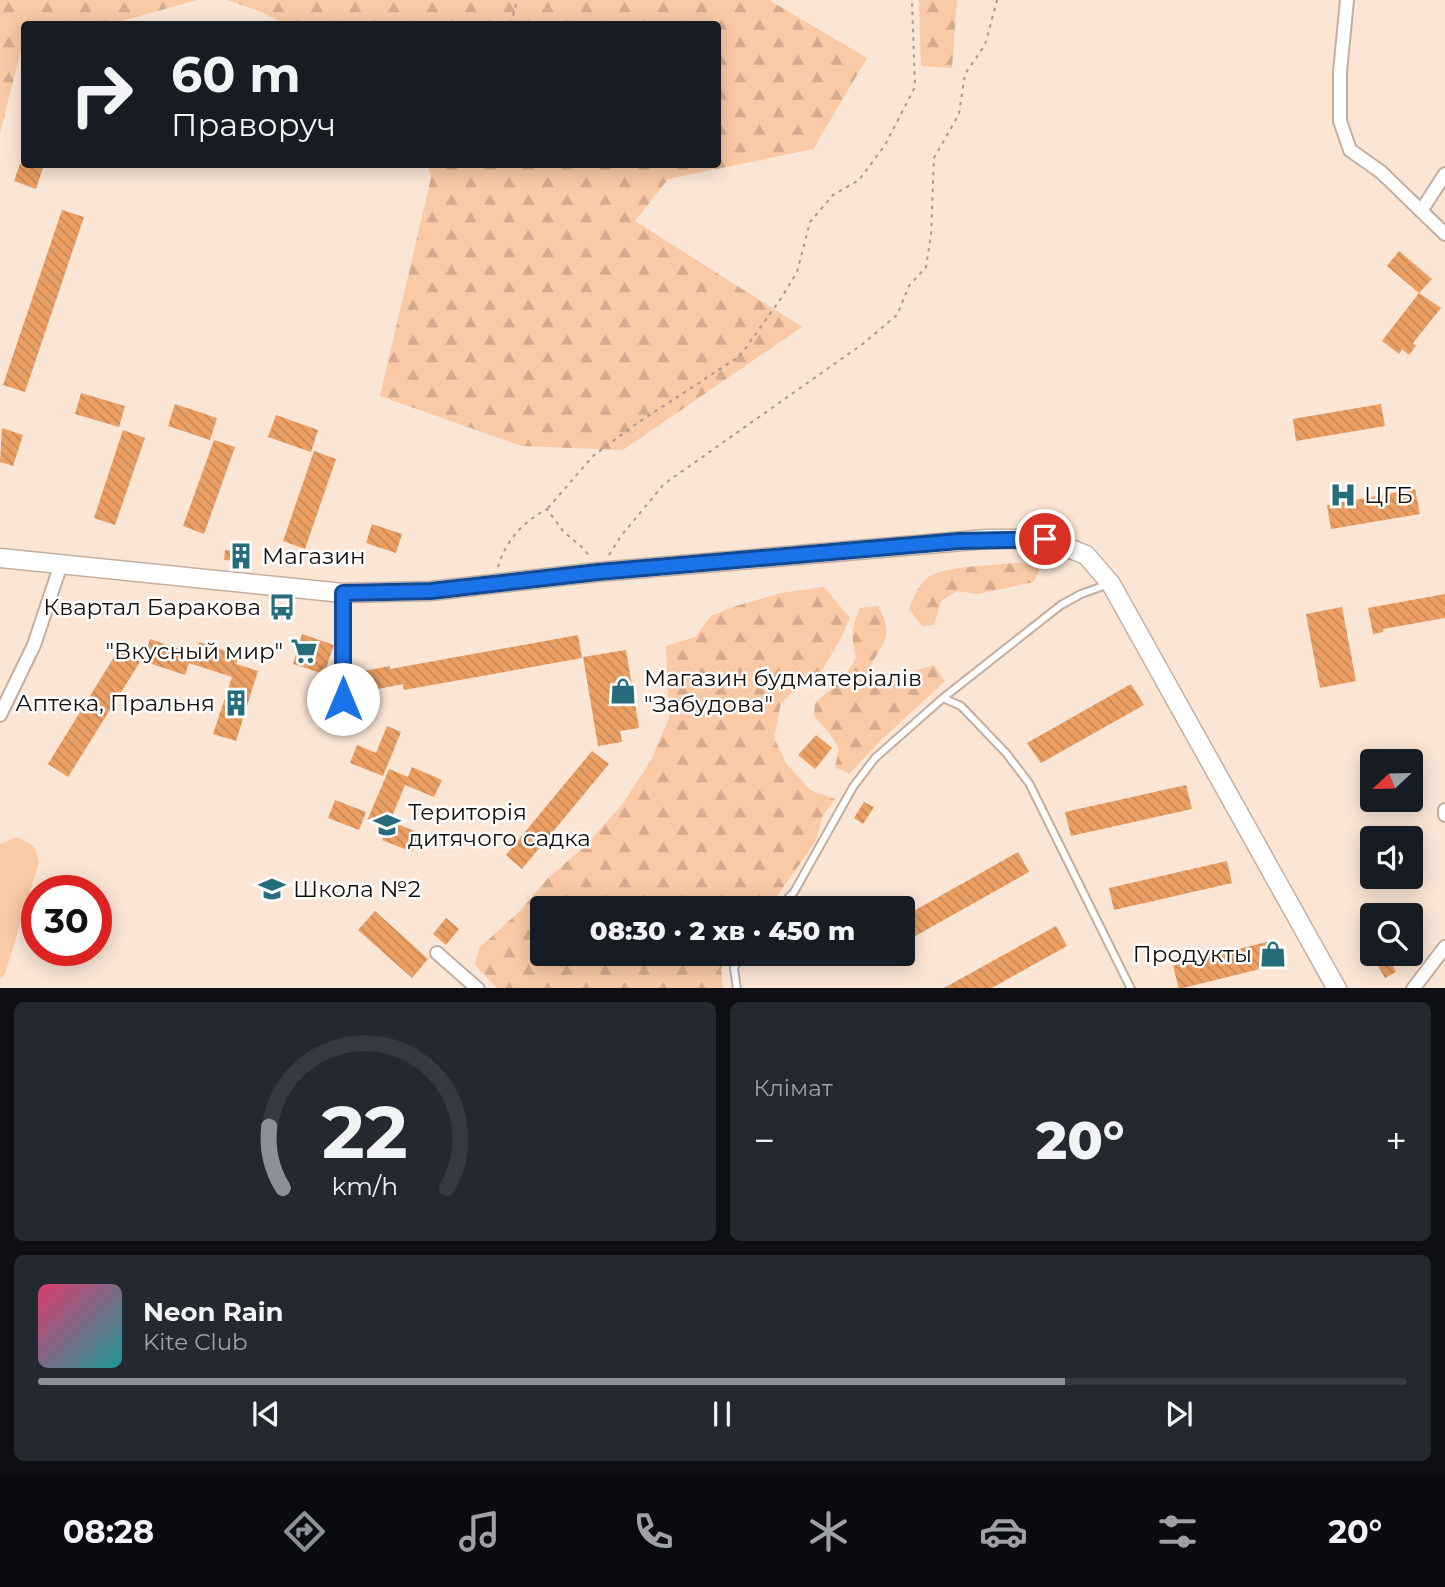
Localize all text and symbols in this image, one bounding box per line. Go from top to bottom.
text: 60 m [171,45,301,104]
icon: right [56,49,147,140]
text: Праворуч [171,105,336,144]
hospital icon: ЦГБ [1328,480,1358,510]
place label: ЦГБ [1364,481,1413,509]
pin [1015,509,1075,569]
icon: arrive [1026,520,1064,558]
building icon: Магазин [226,541,256,571]
place label: Магазин [262,542,366,570]
bus stop icon: Квартал Баракова [267,592,297,622]
place label: Квартал Баракова [43,593,261,621]
supermarket icon: "Вкусный мир" [289,636,319,666]
place label: "Вкусный мир" [105,637,283,665]
position arrow [306,662,380,736]
place label: Магазин будматеріалів "Забудова" [644,664,922,718]
shop icon: Магазин будматеріалів "Забудова" [608,676,638,706]
building icon: Аптека, Пральня [221,688,251,718]
place label: Аптека, Пральня [15,689,215,717]
north arrow [1360,749,1423,812]
map controls [1360,749,1423,966]
place label: Територія дитячого садка [408,798,591,852]
school or university icon: Територія дитячого садка [372,810,402,840]
button: sound [1360,826,1423,889]
school or university icon: Школа №2 [257,874,287,904]
speed limit sign: 30 [21,875,112,966]
place label: Школа №2 [293,875,421,903]
button: search [1360,903,1423,966]
text: 08:30 · 2 хв · 450 m [590,915,855,947]
shop icon: Продукты [1258,939,1288,969]
place label: Продукты [1133,940,1252,968]
text: Клімат [754,1074,833,1102]
text: 22 [322,1088,408,1176]
text: 20° [1036,1109,1124,1172]
text: − [754,1117,775,1164]
text: + [1385,1117,1407,1164]
text: km/h [331,1170,398,1200]
text: Neon Rain [143,1296,284,1328]
text: Kite Club [143,1328,248,1356]
icon: previous [247,1395,285,1433]
icon: pause [703,1395,741,1433]
icon: next [1160,1395,1198,1433]
icon: directions [280,1507,329,1556]
icon: music [455,1507,504,1556]
icon: phone [629,1507,678,1556]
icon: climate [804,1507,853,1556]
icon: car [979,1507,1028,1556]
icon: filters [1153,1507,1202,1556]
text: 08:28 [63,1512,154,1551]
text: 20° [1328,1512,1382,1551]

